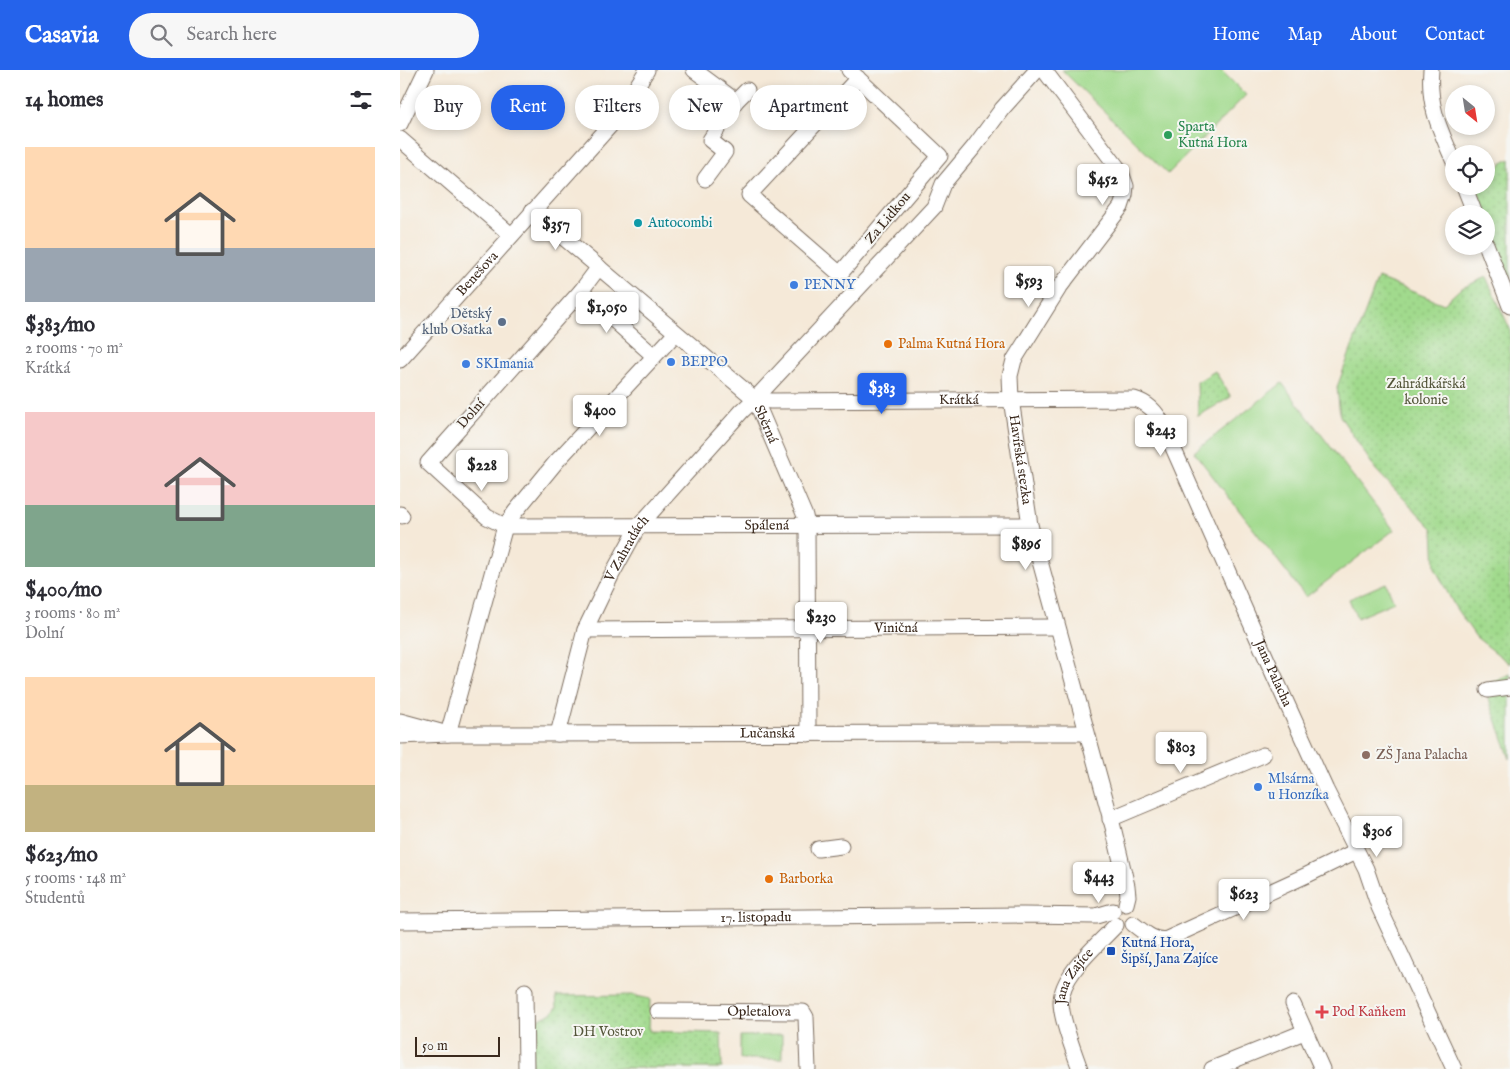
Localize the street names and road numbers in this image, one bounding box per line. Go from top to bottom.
street label: Za Lidkou [861,188,915,248]
street label: Benešova [453,247,503,300]
street label: Krátká [939,391,980,409]
street label: Dolní [453,394,490,433]
street label: Sběrná [750,402,782,447]
street label: Havířská stezka [1004,413,1036,507]
street label: V Zahradách [600,511,653,586]
street label: Spálená [744,516,790,535]
street label: Viničná [873,619,919,637]
street label: Jana Palacha [1250,635,1296,710]
street label: Lučanská [740,724,796,743]
street label: 17. listopadu [720,908,792,927]
street label: Jana Zajíce [1052,944,1098,1007]
street label: Opletalova [727,1002,792,1021]

